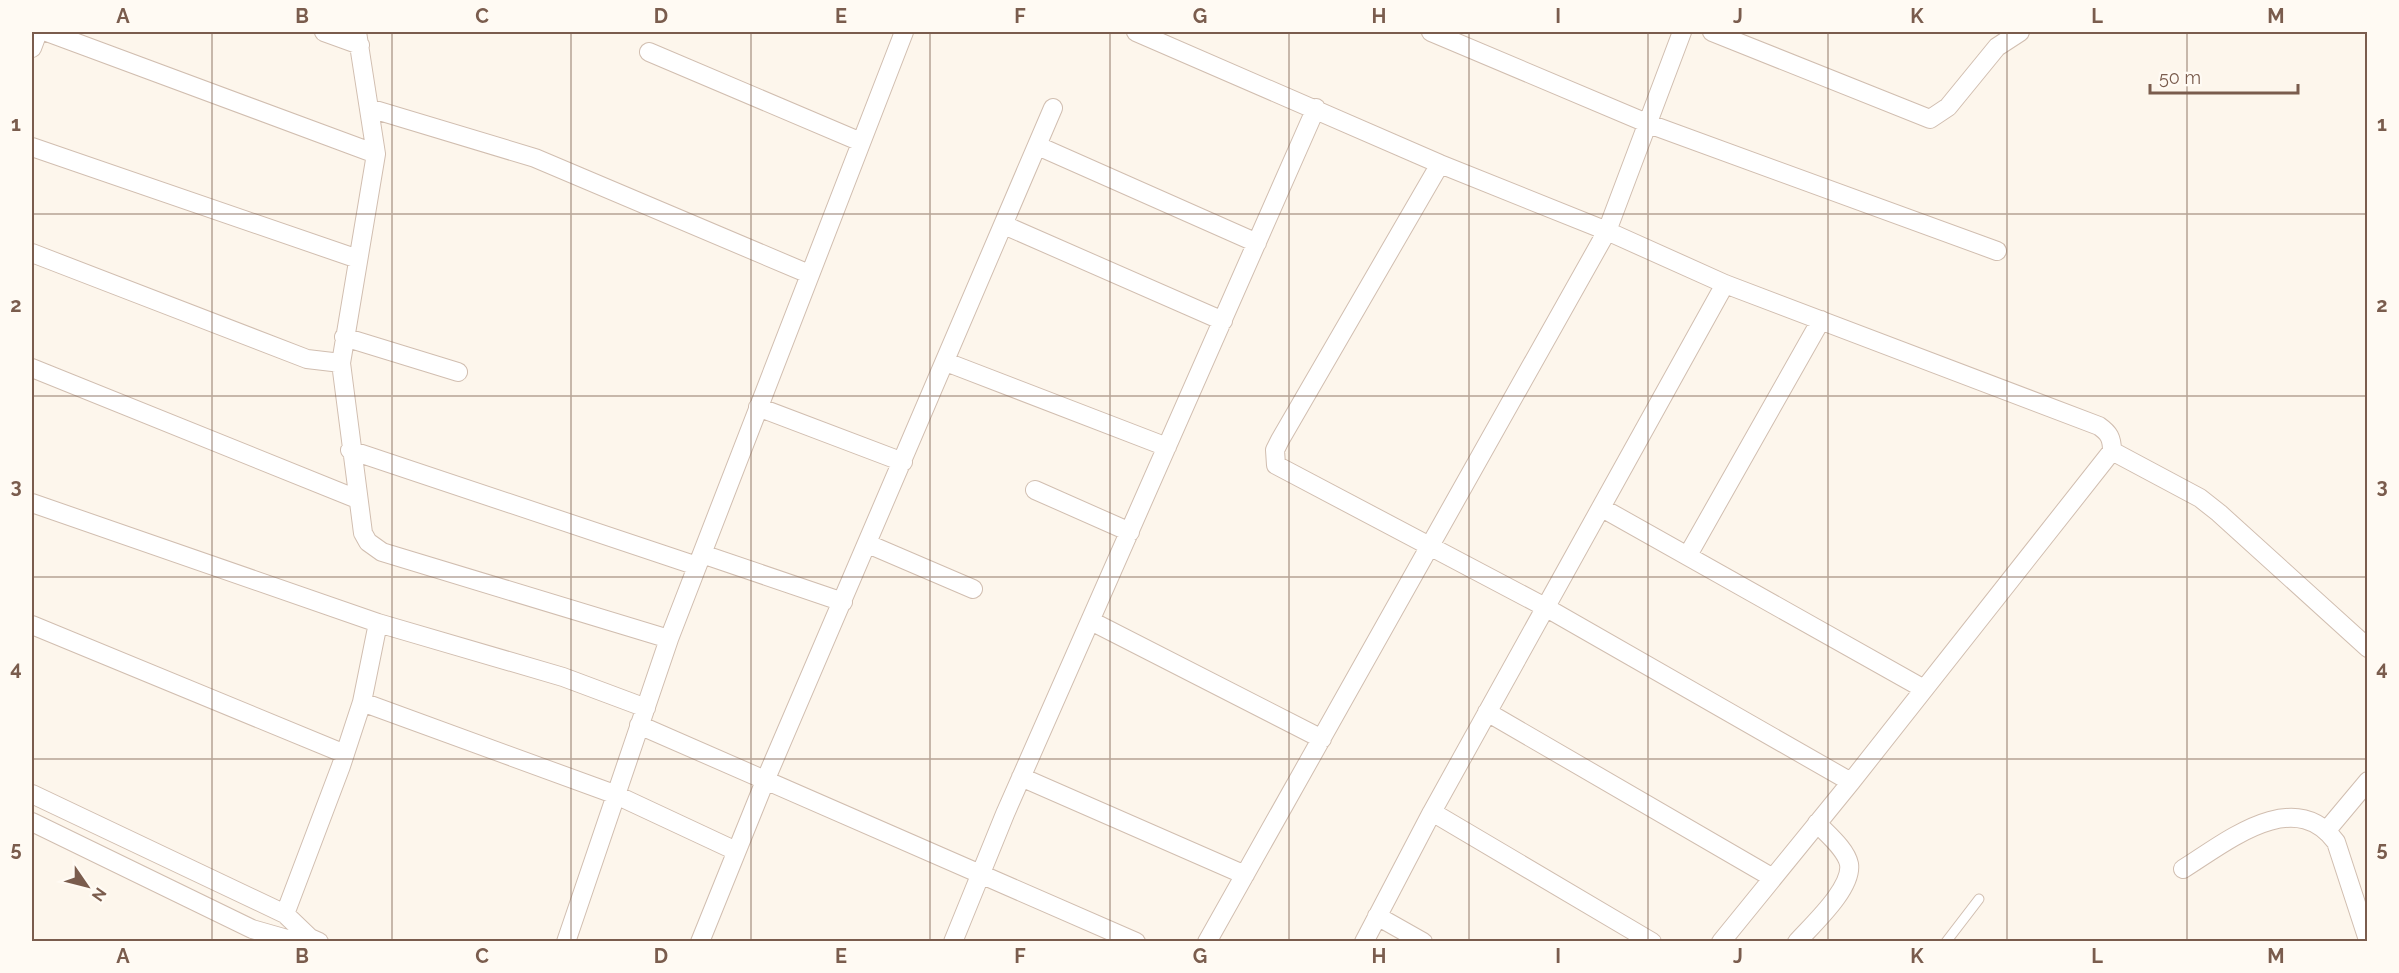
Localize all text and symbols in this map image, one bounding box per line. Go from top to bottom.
text: A [116,4,130,28]
text: B [295,4,309,28]
text: C [475,4,489,28]
text: D [654,4,668,28]
text: E [835,4,847,28]
text: F [1014,4,1026,28]
text: G [1193,4,1207,28]
text: H [1372,4,1386,28]
text: I [1555,4,1561,28]
text: J [1733,4,1743,28]
text: K [1910,4,1924,28]
text: L [2091,4,2103,28]
text: M [2267,4,2285,28]
scale bar [2150,57,2298,95]
text: 50 m [2159,67,2201,88]
text: 1 [11,112,21,136]
text: 1 [2377,112,2387,136]
text: 2 [10,293,22,317]
text: 2 [2376,293,2388,317]
text: 3 [10,474,22,498]
text: 3 [2376,474,2388,498]
text: 4 [10,656,22,680]
text: 4 [2376,656,2388,680]
text: 5 [10,837,22,861]
text: 5 [2376,837,2388,861]
north arrow [57,856,117,916]
text: N [88,884,110,905]
text: A [116,944,130,968]
text: B [295,944,309,968]
text: C [475,944,489,968]
text: D [654,944,668,968]
text: E [835,944,847,968]
text: F [1014,944,1026,968]
text: G [1193,944,1207,968]
text: H [1372,944,1386,968]
text: I [1555,944,1561,968]
text: J [1733,944,1743,968]
text: K [1910,944,1924,968]
text: L [2091,944,2103,968]
text: M [2267,944,2285,968]

